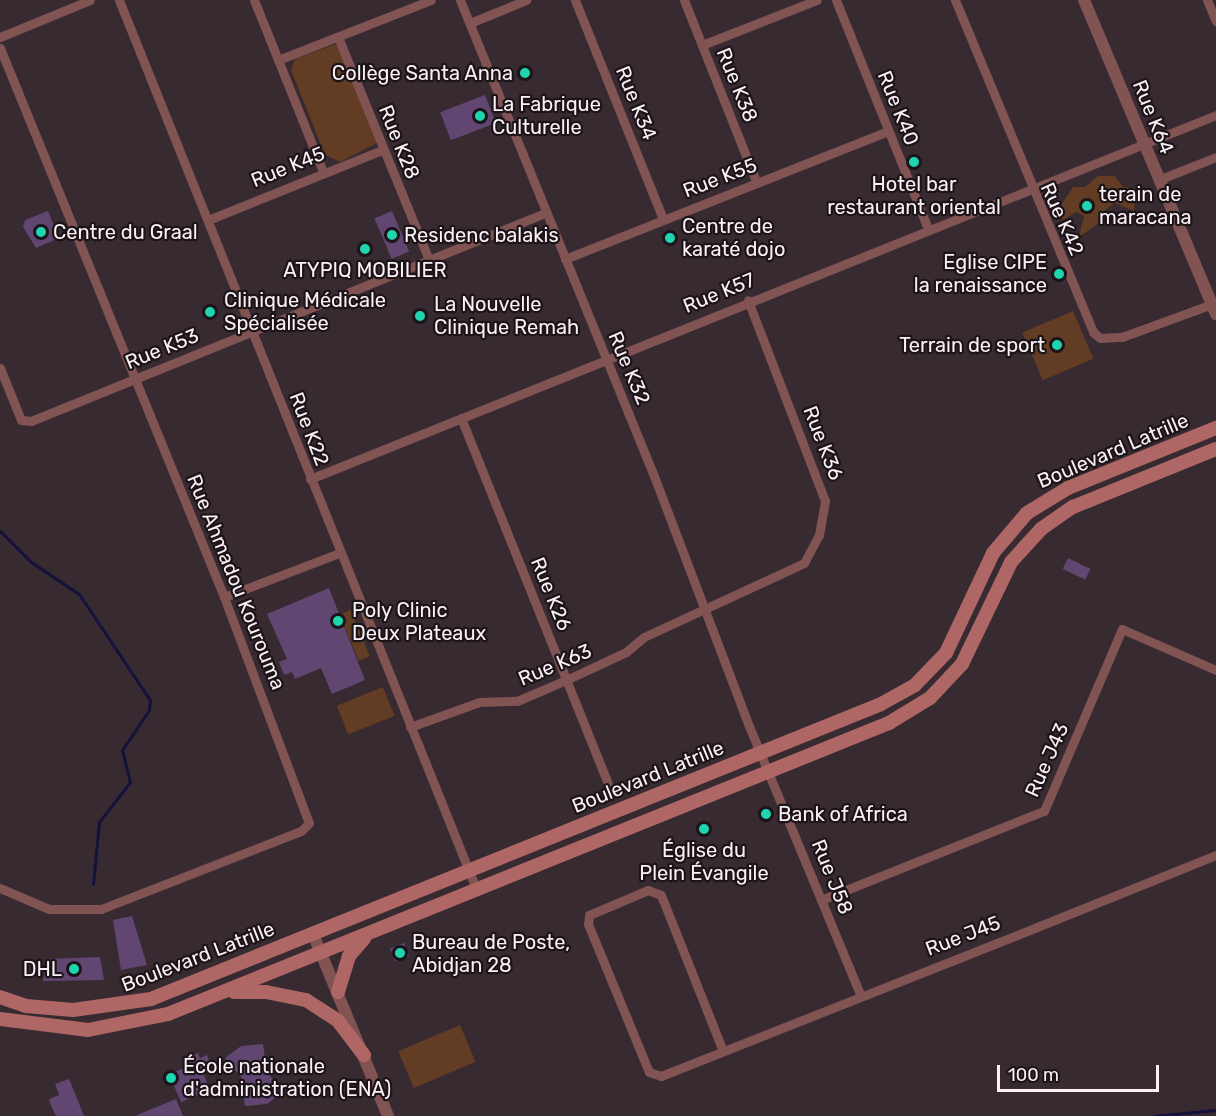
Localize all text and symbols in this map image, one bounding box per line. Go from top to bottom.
street label: Rue K38 [711,44,763,126]
place label: Collège Santa Anna [331,61,513,85]
street label: Rue K34 [610,62,662,144]
marker: Collège Santa Anna [518,66,532,80]
street label: Rue K40 [872,67,924,149]
street label: Rue K64 [1127,76,1179,158]
place label: La Fabrique Culturelle [492,92,601,139]
street label: Rue K28 [373,101,425,183]
marker: La Fabrique Culturelle [473,109,487,123]
street label: Rue K45 [248,141,328,193]
street label: Rue K55 [680,153,760,203]
marker: Hotel bar restaurant oriental [907,155,921,169]
place label: Hotel bar restaurant oriental [827,172,1001,219]
street label: Rue K42 [1035,179,1089,259]
place label: terain de maracana [1099,183,1192,230]
marker: terain de maracana [1080,199,1094,213]
place label: Centre de karaté dojo [682,214,785,261]
place label: Centre du Graal [53,220,198,244]
place label: Residenc balakis [404,223,559,247]
marker: Centre du Graal [34,225,48,239]
marker: Residenc balakis [385,228,399,242]
marker: Centre de karaté dojo [663,231,677,245]
marker: ATYPIQ MOBILIER [358,242,372,256]
place label: Eglise CIPE la renaissance [914,250,1047,297]
place label: ATYPIQ MOBILIER [283,258,447,282]
marker: Eglise CIPE la renaissance [1052,267,1066,281]
street label: Rue K57 [680,268,758,318]
place label: Clinique Médicale Spécialisée [224,288,386,335]
place label: La Nouvelle Clinique Remah [434,292,579,339]
marker: Clinique Médicale Spécialisée [201,303,219,321]
marker: La Nouvelle Clinique Remah [411,307,429,325]
street label: Rue K53 [122,323,202,375]
street label: Rue K32 [603,328,655,408]
place label: Terrain de sport [899,333,1045,357]
marker: Terrain de sport [1050,338,1064,352]
street label: Rue K22 [284,389,334,469]
street label: Rue K36 [798,403,848,483]
street label: Boulevard Latrille [1034,408,1192,494]
street label: Rue Ahmadou Kourouma [182,471,290,693]
street label: Rue K26 [525,554,577,634]
place label: Poly Clinic Deux Plateaux [352,598,486,645]
marker: Poly Clinic Deux Plateaux [329,612,347,630]
street label: Rue K63 [515,639,595,691]
street label: Rue J43 [1020,719,1074,801]
street label: Boulevard Latrille [568,736,728,818]
place label: Bank of Africa [778,802,909,826]
marker: Bank of Africa [759,807,773,821]
marker: Église du Plein Évangile [697,822,711,836]
street label: Rue J58 [806,836,858,918]
place label: Église du Plein Évangile [639,838,769,885]
street label: Rue J45 [922,911,1004,961]
street label: Boulevard Latrille [118,917,278,997]
place label: Bureau de Poste, Abidjan 28 [412,930,570,977]
marker: Bureau de Poste, Abidjan 28 [393,946,407,960]
place label: DHL [23,957,62,981]
marker: DHL [67,962,81,976]
scale bar [1000,1053,1162,1091]
place label: École nationale d'administration (ENA) [183,1054,391,1101]
text: 100 m [1008,1064,1059,1086]
marker: École nationale d'administration (ENA) [164,1071,178,1085]

